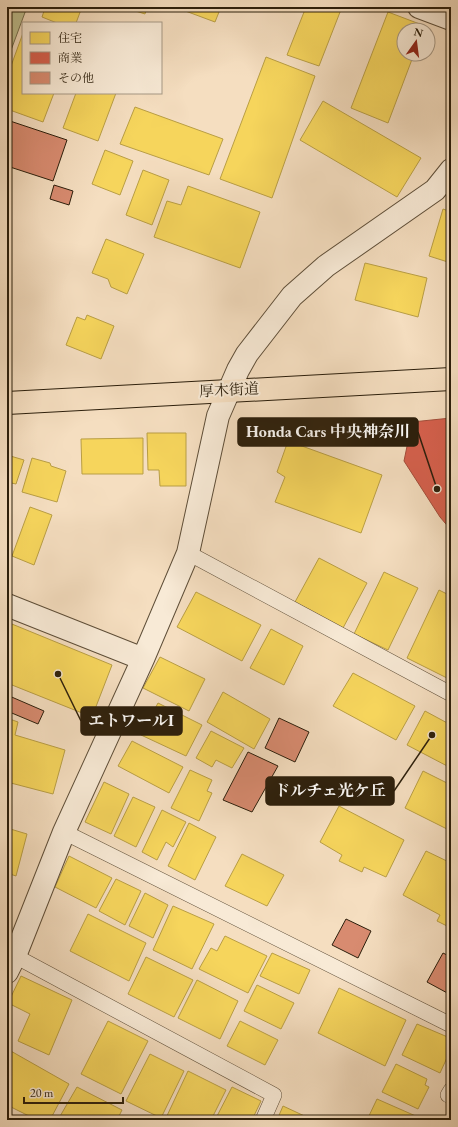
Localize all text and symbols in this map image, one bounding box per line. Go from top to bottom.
legend [22,22,162,94]
north arrow [396,22,436,62]
text: N [412,24,425,40]
text: 住宅 [58,30,82,46]
text: 商業 [58,50,82,66]
text: その他 [58,70,94,86]
street label: 厚木街道 [199,378,259,401]
callout: Honda Cars 中央神奈川 [238,418,418,446]
text: Honda Cars 中央神奈川 [246,421,410,442]
callout: エトワールⅠ [81,707,182,735]
text: エトワールⅠ [88,710,174,731]
callout: ドルチェ光ケ丘 [266,777,394,805]
text: ドルチェ光ケ丘 [274,780,386,801]
scale bar [24,1079,123,1105]
text: 20 m [30,1085,54,1101]

